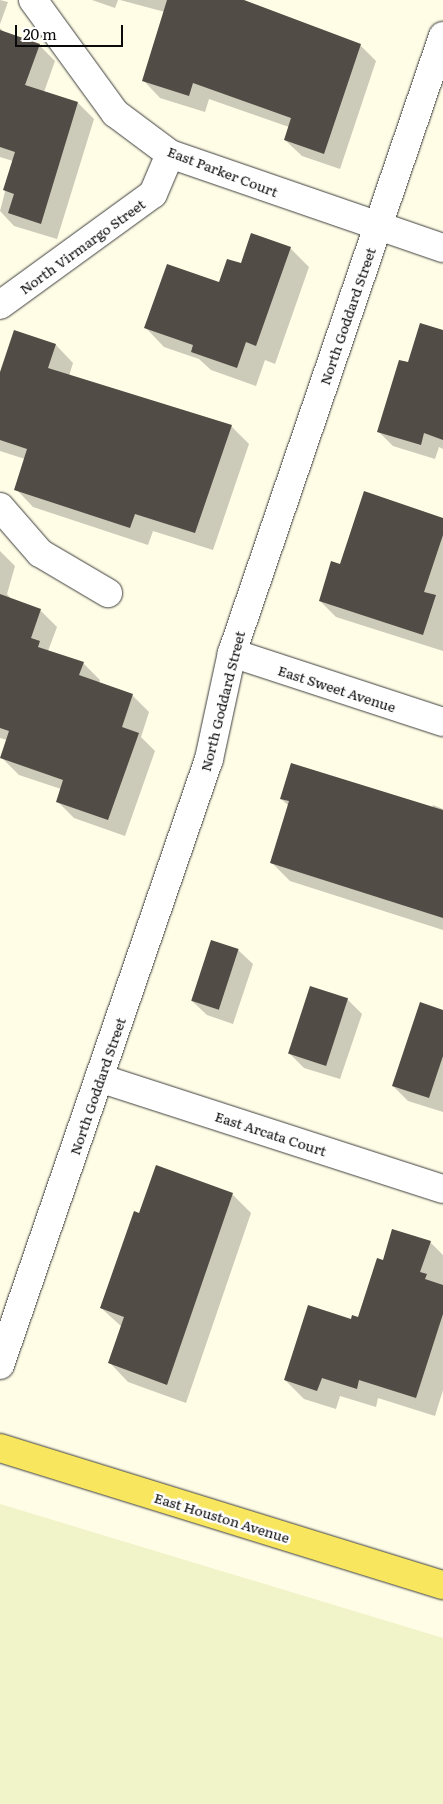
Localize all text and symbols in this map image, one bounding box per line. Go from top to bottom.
scale bar [18,15,125,47]
text: 20 m [23,22,57,45]
street label: East Parker Court [165,142,281,200]
street label: North Virmargo Street [16,195,148,297]
street label: North Goddard Street [316,245,378,387]
street label: North Goddard Street [196,629,248,773]
street label: East Sweet Avenue [276,661,398,715]
street label: North Goddard Street [66,1015,128,1157]
street label: East Arcata Court [213,1107,329,1159]
street label: East Houston Avenue [152,1488,292,1546]

